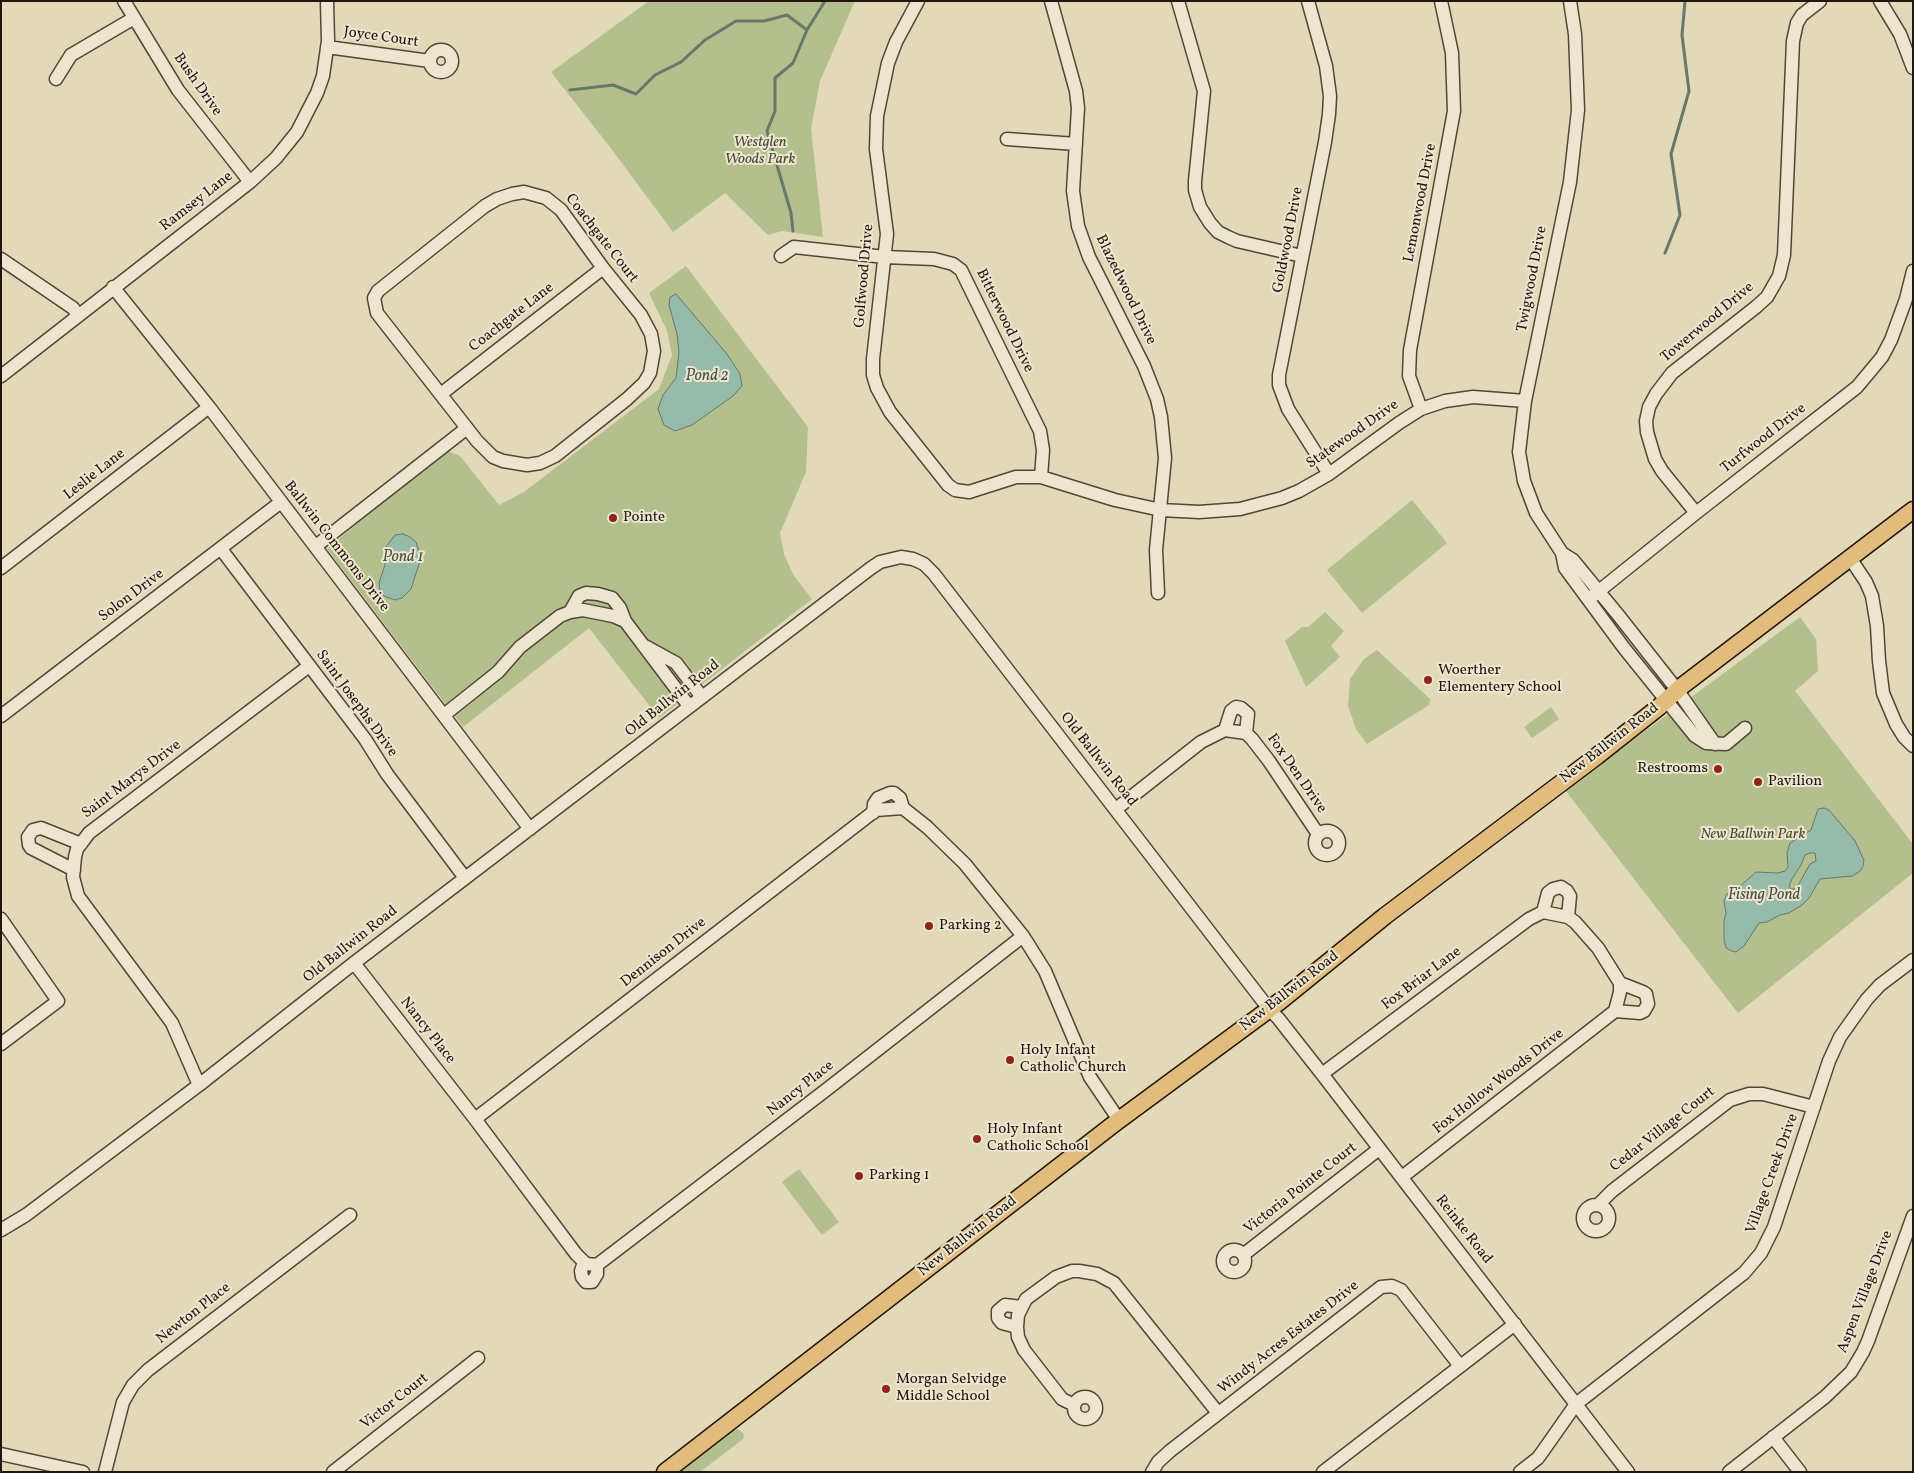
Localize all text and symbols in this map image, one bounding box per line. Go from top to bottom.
street label: Joyce Court [342,24,420,52]
street label: Bush Drive [169,50,225,120]
park label: Westglen Woods Park [725,134,795,169]
street label: Lemonwood Drive [1401,142,1441,264]
street label: Ramsey Lane [157,168,237,236]
street label: Goldwood Drive [1270,186,1308,294]
street label: Coachgate Court [561,191,641,287]
street label: Golfwood Drive [852,223,878,329]
street label: Twigwood Drive [1514,225,1552,333]
street label: Blazedwood Drive [1091,232,1159,348]
street label: Bitterwood Drive [971,266,1037,376]
street label: Coachgate Lane [466,279,558,357]
street label: Towerwood Drive [1658,279,1758,367]
water label: Pond 2 [686,367,728,387]
street label: Statewood Drive [1303,397,1403,473]
street label: Turfwood Drive [1718,400,1810,478]
street label: Leslie Lane [61,445,129,505]
street label: Ballwin Commons Drive [279,478,393,616]
place label: Pointe [623,509,665,527]
marker: Pointe [607,512,619,524]
water label: Pond 1 [382,548,424,568]
street label: Solon Drive [96,566,168,626]
street label: Saint Josephs Drive [311,647,401,761]
street label: Old Ballwin Road [622,657,724,741]
place label: Woerther Elementery School [1438,662,1561,697]
marker: Woerther Elementery School [1422,674,1434,686]
street label: New Ballwin Road [1557,700,1663,788]
street label: Old Ballwin Road [1056,709,1140,811]
street label: Fox Den Drive [1262,731,1330,817]
street label: Saint Marys Drive [79,737,185,823]
place label: Restrooms [1637,760,1708,778]
marker: Restrooms [1712,763,1724,775]
place label: Pavilion [1768,773,1822,791]
marker: Pavilion [1752,776,1764,788]
park label: New Ballwin Park [1701,826,1805,844]
water label: Fising Pond [1728,886,1800,906]
street label: Old Ballwin Road [300,903,402,987]
street label: Dennison Drive [618,914,710,992]
place label: Parking 2 [939,917,1002,935]
marker: Parking 2 [923,920,935,932]
street label: Fox Briar Lane [1379,943,1465,1015]
street label: New Ballwin Road [1237,948,1343,1036]
street label: Nancy Place [395,994,459,1068]
street label: Fox Hollow Woods Drive [1430,1025,1568,1139]
place label: Holy Infant Catholic Church [1020,1042,1127,1077]
marker: Holy Infant Catholic Church [1004,1054,1016,1066]
street label: Nancy Place [764,1057,838,1121]
street label: Cedar Village Court [1607,1083,1719,1177]
street label: Village Creek Drive [1743,1112,1803,1236]
place label: Holy Infant Catholic School [987,1121,1089,1156]
marker: Holy Infant Catholic School [971,1133,983,1145]
street label: Victoria Pointe Court [1241,1139,1361,1239]
place label: Parking 1 [869,1167,930,1185]
marker: Parking 1 [853,1170,865,1182]
street label: Reinke Road [1431,1192,1495,1268]
street label: New Ballwin Road [915,1193,1021,1281]
street label: Aspen Village Drive [1834,1228,1898,1356]
street label: Windy Acres Estates Drive [1215,1277,1363,1399]
street label: Newton Place [153,1279,235,1349]
street label: Victor Court [358,1370,432,1434]
place label: Morgan Selvidge Middle School [896,1371,1007,1406]
marker: Morgan Selvidge Middle School [880,1383,892,1395]

